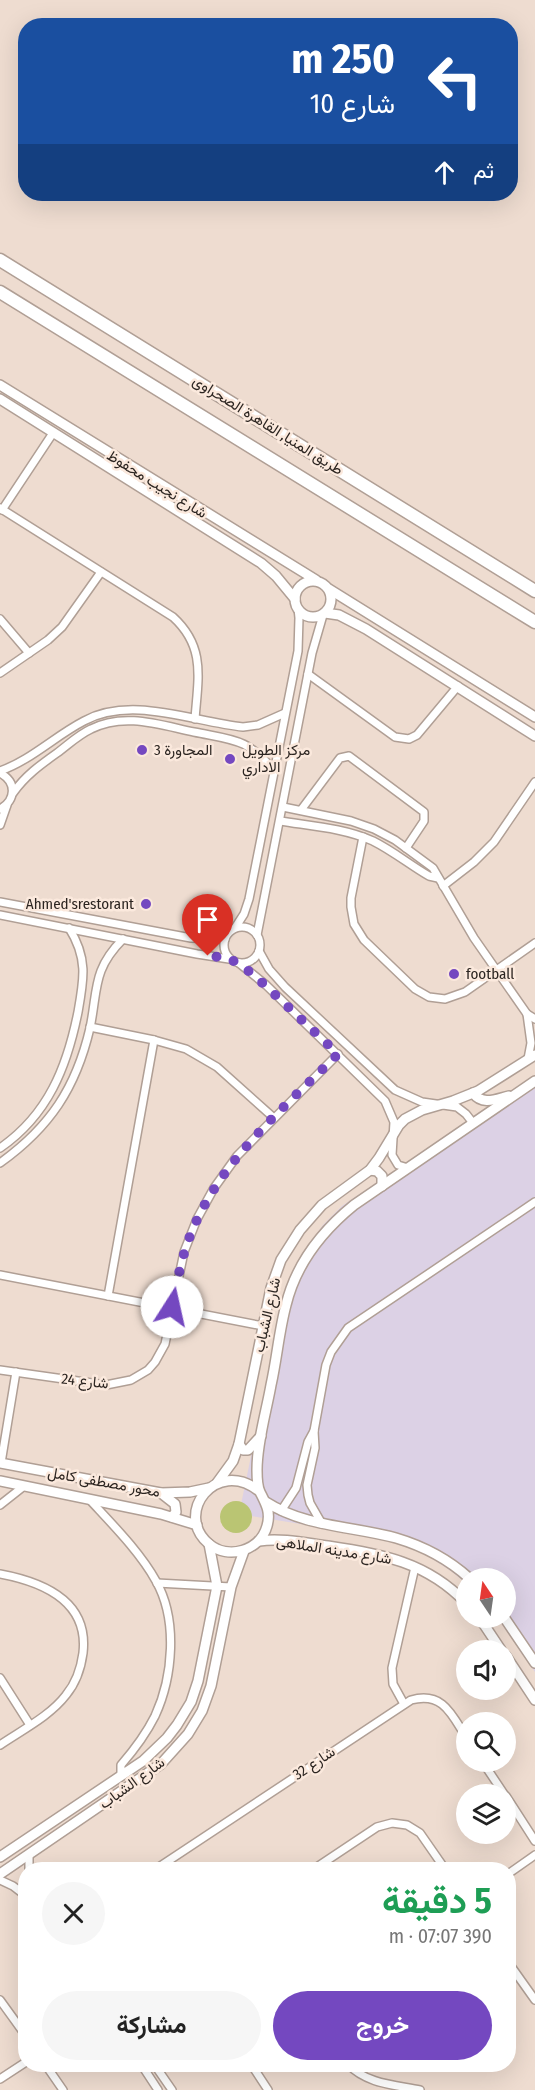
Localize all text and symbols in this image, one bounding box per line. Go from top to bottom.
text: 250 m [291,34,395,84]
icon: left [416,42,494,120]
text: شارع 10 [310,88,395,120]
icon: ahead [428,156,461,189]
text: ثم [473,157,494,184]
street label: طريق المنيا, القاهرة الصحراوى [189,371,347,480]
street label: شارع نجيب محفوظ [103,446,210,524]
place label: المجاورة 3 [154,741,212,759]
place label: مركز الطويل الاداري [242,741,310,780]
marker: المجاورة 3 [135,743,149,757]
marker: مركز الطويل الاداري [223,752,237,766]
pin [182,894,233,956]
place label: Ahmed'srestorant [26,895,134,913]
marker: Ahmed'srestorant [139,897,153,911]
icon: arrive [191,903,224,936]
place label: football [466,965,514,983]
marker: football [447,967,461,981]
position arrow [140,1275,204,1339]
street label: شارع الشباب [250,1276,286,1355]
street label: شارع 24 [60,1370,110,1394]
street label: محور مصطفى كامل [46,1463,162,1502]
street label: شارع مدينه الملاهى [275,1532,393,1570]
north arrow [456,1568,516,1628]
map controls [456,1568,516,1844]
button: sound [456,1640,516,1700]
button: search [456,1712,516,1772]
street label: شارع 32 [289,1742,340,1785]
street label: شارع الشباب [96,1753,170,1814]
button: layers [456,1784,516,1844]
text: 5 دقيقة [382,1879,492,1923]
button: close [42,1882,105,1945]
text: 390 m · 07:07 [389,1924,492,1948]
button: مشاركة [42,1991,261,2060]
button: خروج [273,1991,492,2060]

